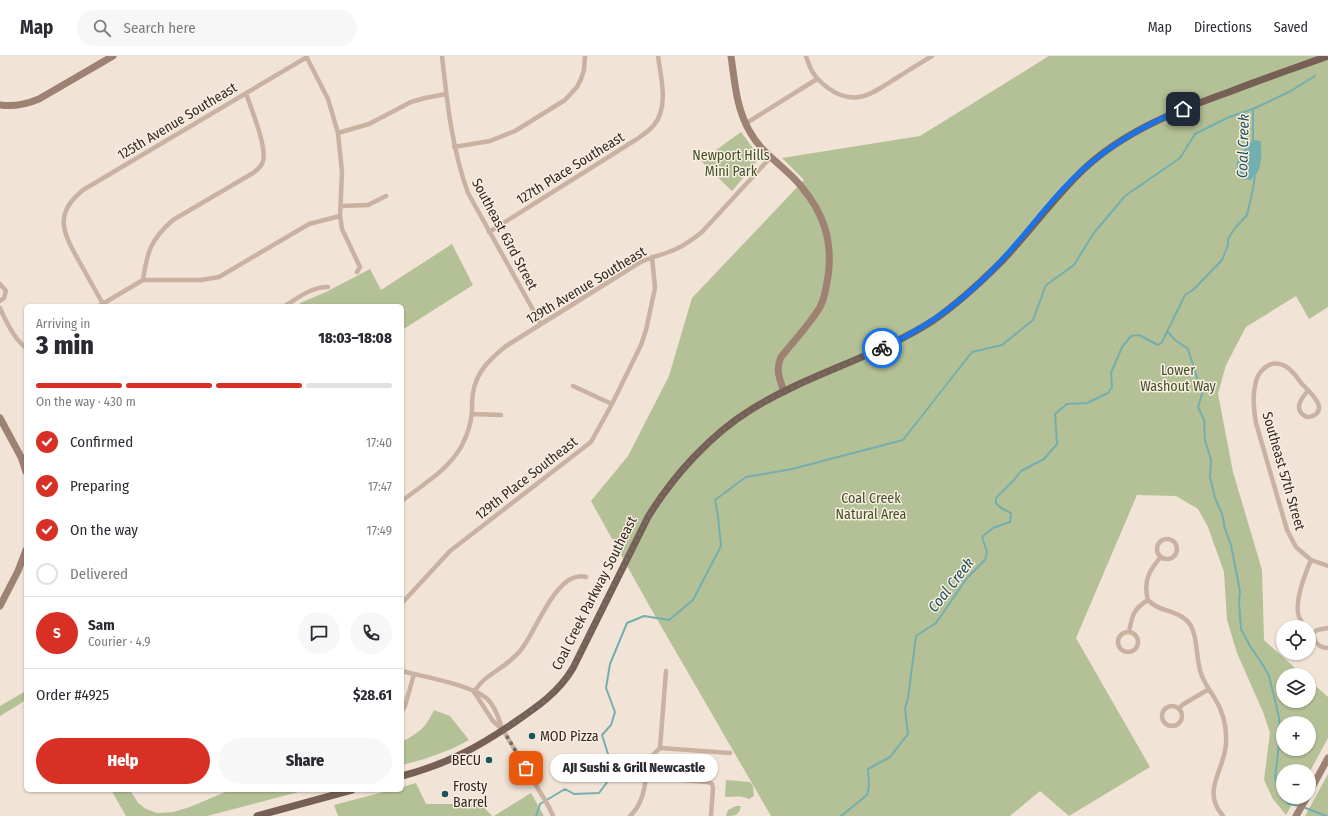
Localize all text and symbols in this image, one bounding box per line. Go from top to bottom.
search box [77,10,357,46]
text: Map [20,16,53,39]
icon: search [91,17,113,39]
text: Search here [123,19,196,37]
text: Map [1148,19,1172,36]
text: Directions [1194,19,1252,36]
text: Saved [1274,19,1308,36]
street label: 125th Avenue Southeast [114,79,240,164]
pin [1166,92,1200,126]
icon: home [1172,98,1194,120]
water label: Coal Creek [1233,113,1253,178]
street label: 127th Place Southeast [513,128,628,208]
park label: Newport Hills Mini Park [692,147,770,180]
street label: Southeast 63rd Street [468,176,541,293]
street label: 129th Avenue Southeast [523,243,650,328]
text: Arriving in [36,316,90,331]
courier [862,328,902,368]
text: 18:03–18:08 [318,329,392,347]
text: 3 min [36,330,94,361]
icon: bike [871,337,893,359]
park label: Lower Washout Way [1140,362,1217,395]
text: On the way · 430 m [36,394,136,409]
street label: Southeast 57th Street [1258,410,1309,533]
icon: check [36,431,58,453]
text: Confirmed [70,433,133,451]
street label: 129th Place Southeast [472,433,581,524]
text: 17:40 [366,435,392,450]
icon: check [36,475,58,497]
text: Preparing [70,477,129,495]
text: 17:47 [368,479,392,494]
park label: Coal Creek Natural Area [836,490,907,523]
street label: Coal Creek Parkway Southeast [548,513,641,673]
icon: check [36,519,58,541]
text: On the way [70,521,138,539]
text: 17:49 [367,523,392,538]
water label: Coal Creek [924,554,978,616]
text: Delivered [70,565,128,583]
button: chat [298,612,340,654]
button: phone [350,612,392,654]
text: Sam [88,616,115,634]
map controls [1276,620,1316,804]
button: locate [1276,620,1316,660]
text: S [53,624,61,642]
text: Courier · 4.9 [88,634,151,649]
button: layers [1276,668,1316,708]
text: Order #4925 [36,686,109,704]
text: $28.61 [353,686,392,704]
button: + [1276,716,1316,756]
place label: MOD Pizza [540,728,599,745]
marker: MOD Pizza [527,731,537,741]
button: Help [36,738,210,784]
button: Share [218,738,392,784]
pin [509,751,543,785]
place label: BECU [452,752,481,769]
callout: AJI Sushi & Grill Newcastle [550,754,718,782]
marker: BECU [484,755,494,765]
icon: bag [515,757,537,779]
text: AJI Sushi & Grill Newcastle [563,760,705,775]
button: − [1276,764,1316,804]
place label: Frosty Barrel [453,778,488,811]
marker: Frosty Barrel [440,789,450,799]

